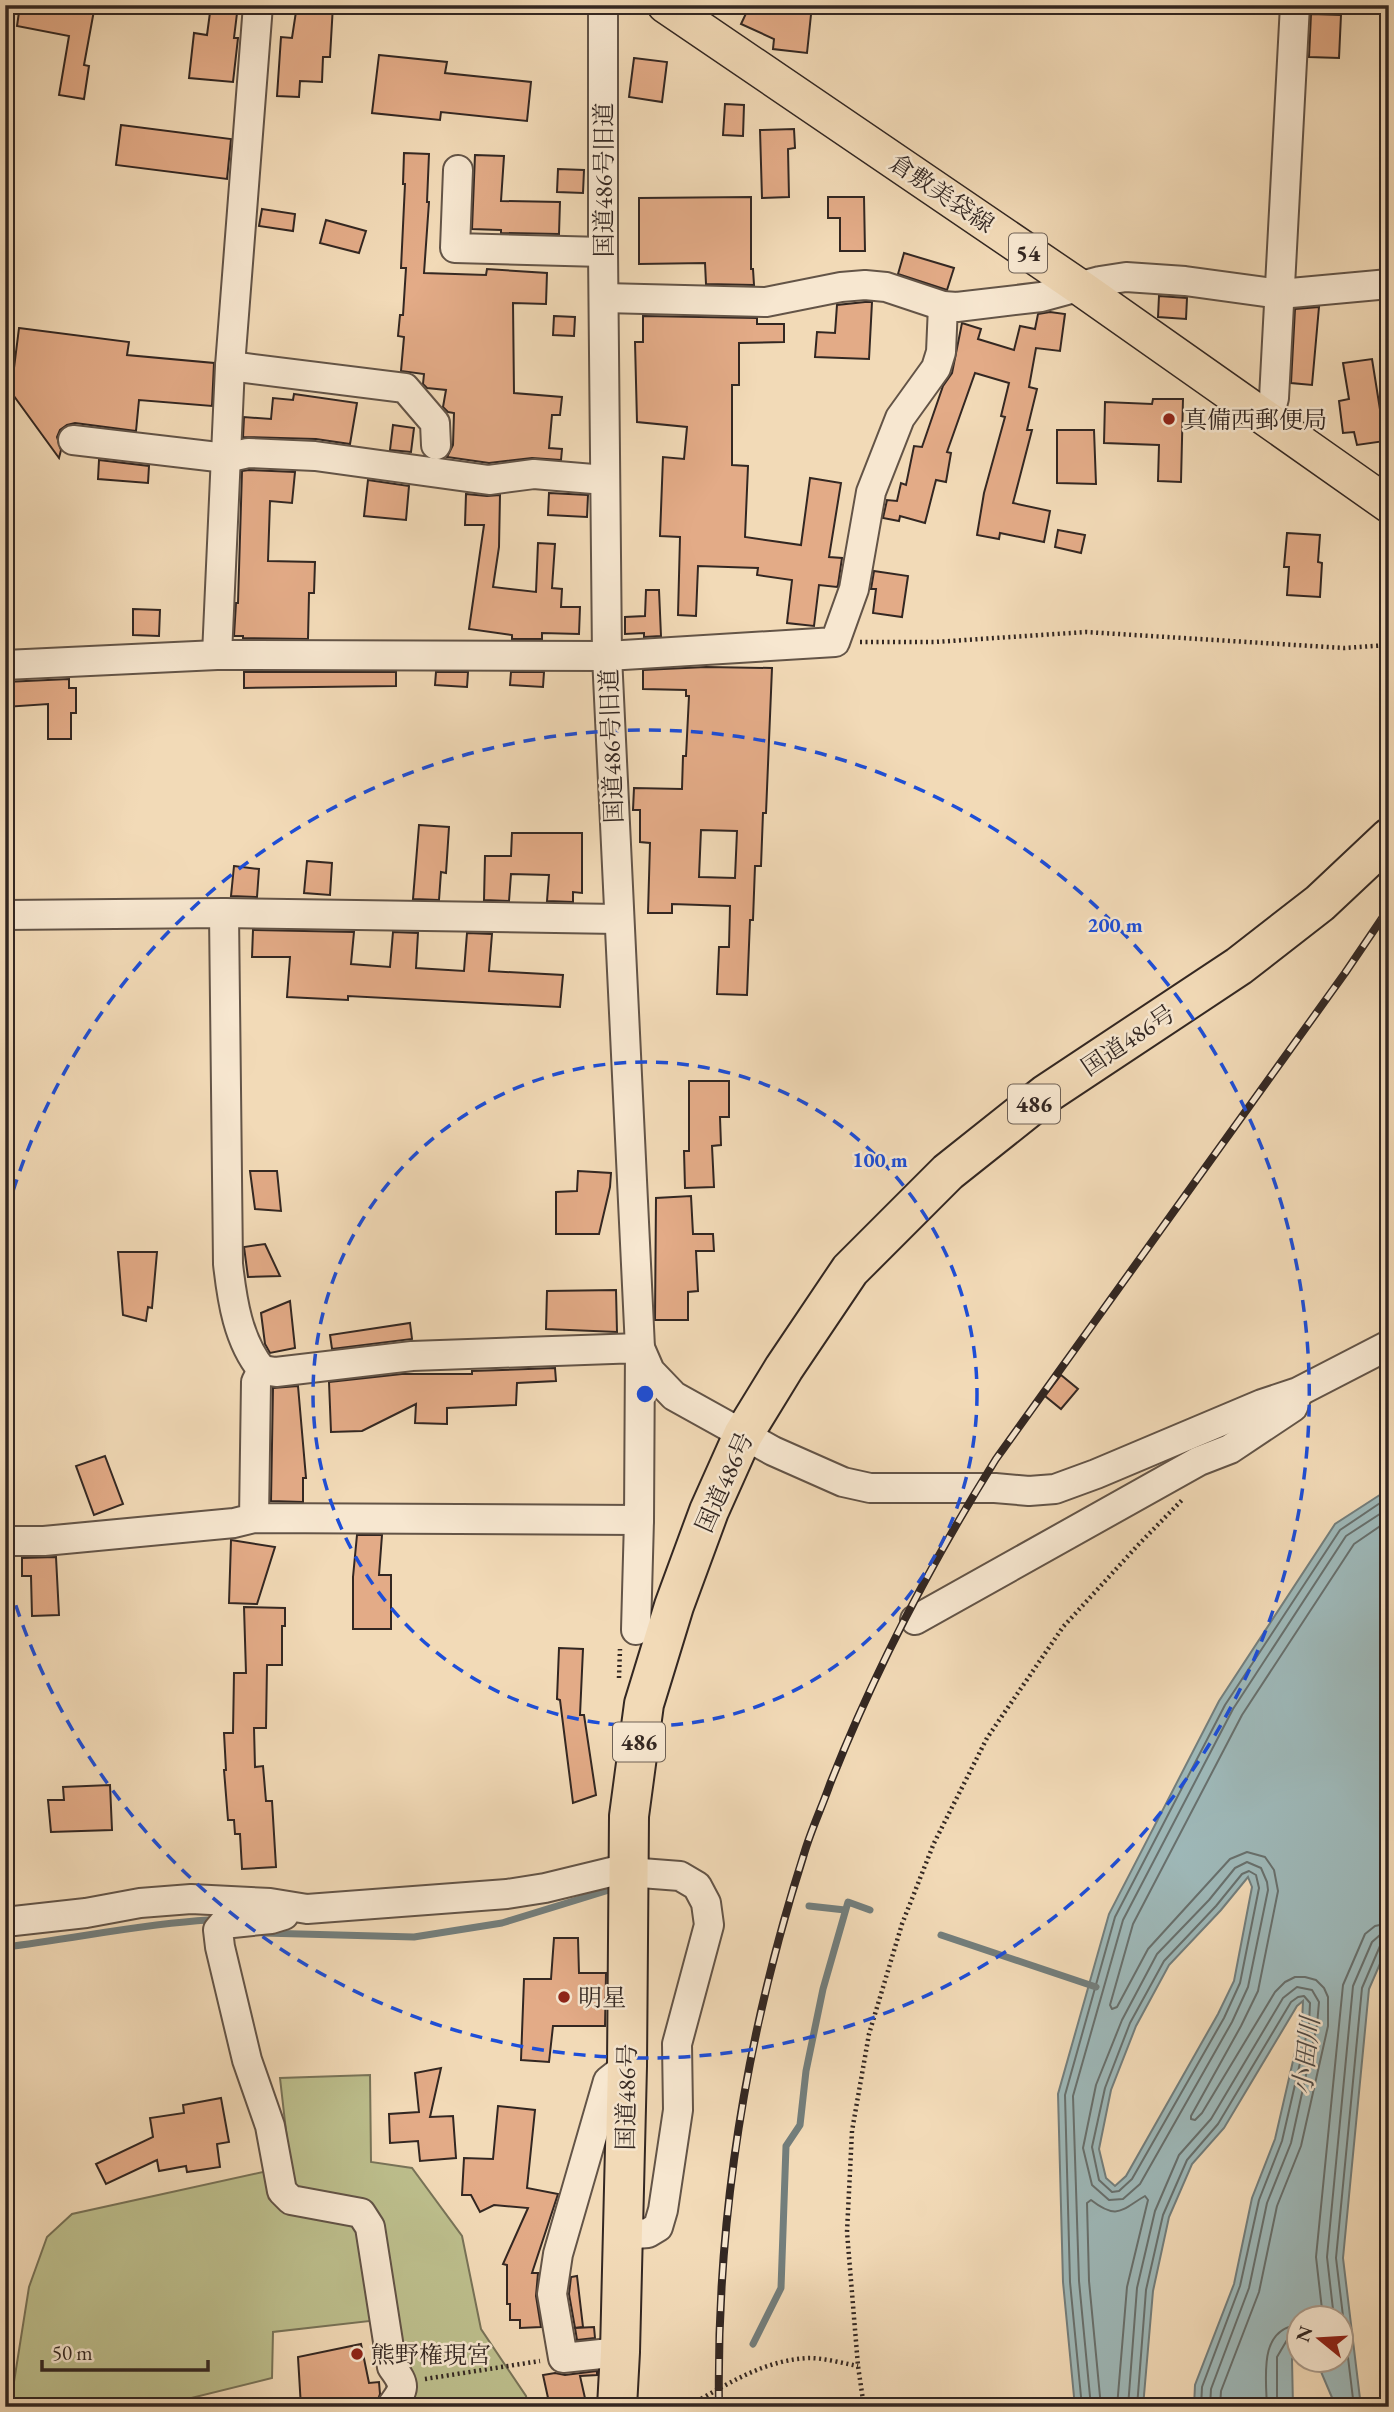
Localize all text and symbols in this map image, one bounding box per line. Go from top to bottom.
street label: 国道486号旧道 [588,103,619,257]
street label: 倉敷美袋線 [884,147,1000,239]
road number: 54 [1009,234,1047,272]
place label: 真備西郵便局 [1183,404,1327,435]
marker: 真備西郵便局 [1161,411,1177,427]
street label: 国道486号旧道 [593,668,629,824]
text: 200 m [1087,911,1143,938]
street label: 国道486号 [1075,997,1181,1083]
road number: 486 [1008,1084,1060,1124]
text: 100 m [852,1146,908,1173]
centre of rings [633,1382,657,1406]
street label: 国道486号 [688,1427,760,1537]
road number: 486 [613,1722,665,1762]
place label: 明星 [578,1982,626,2013]
marker: 明星 [556,1989,572,2005]
water label: 小田川 [1285,2012,1327,2097]
street label: 国道486号 [610,2043,642,2151]
north arrow [1286,2304,1356,2374]
text: N [1290,2322,1319,2345]
scale bar [42,2328,208,2372]
text: 50 m [52,2339,93,2366]
place label: 熊野権現宮 [371,2339,491,2370]
marker: 熊野権現宮 [349,2346,365,2362]

